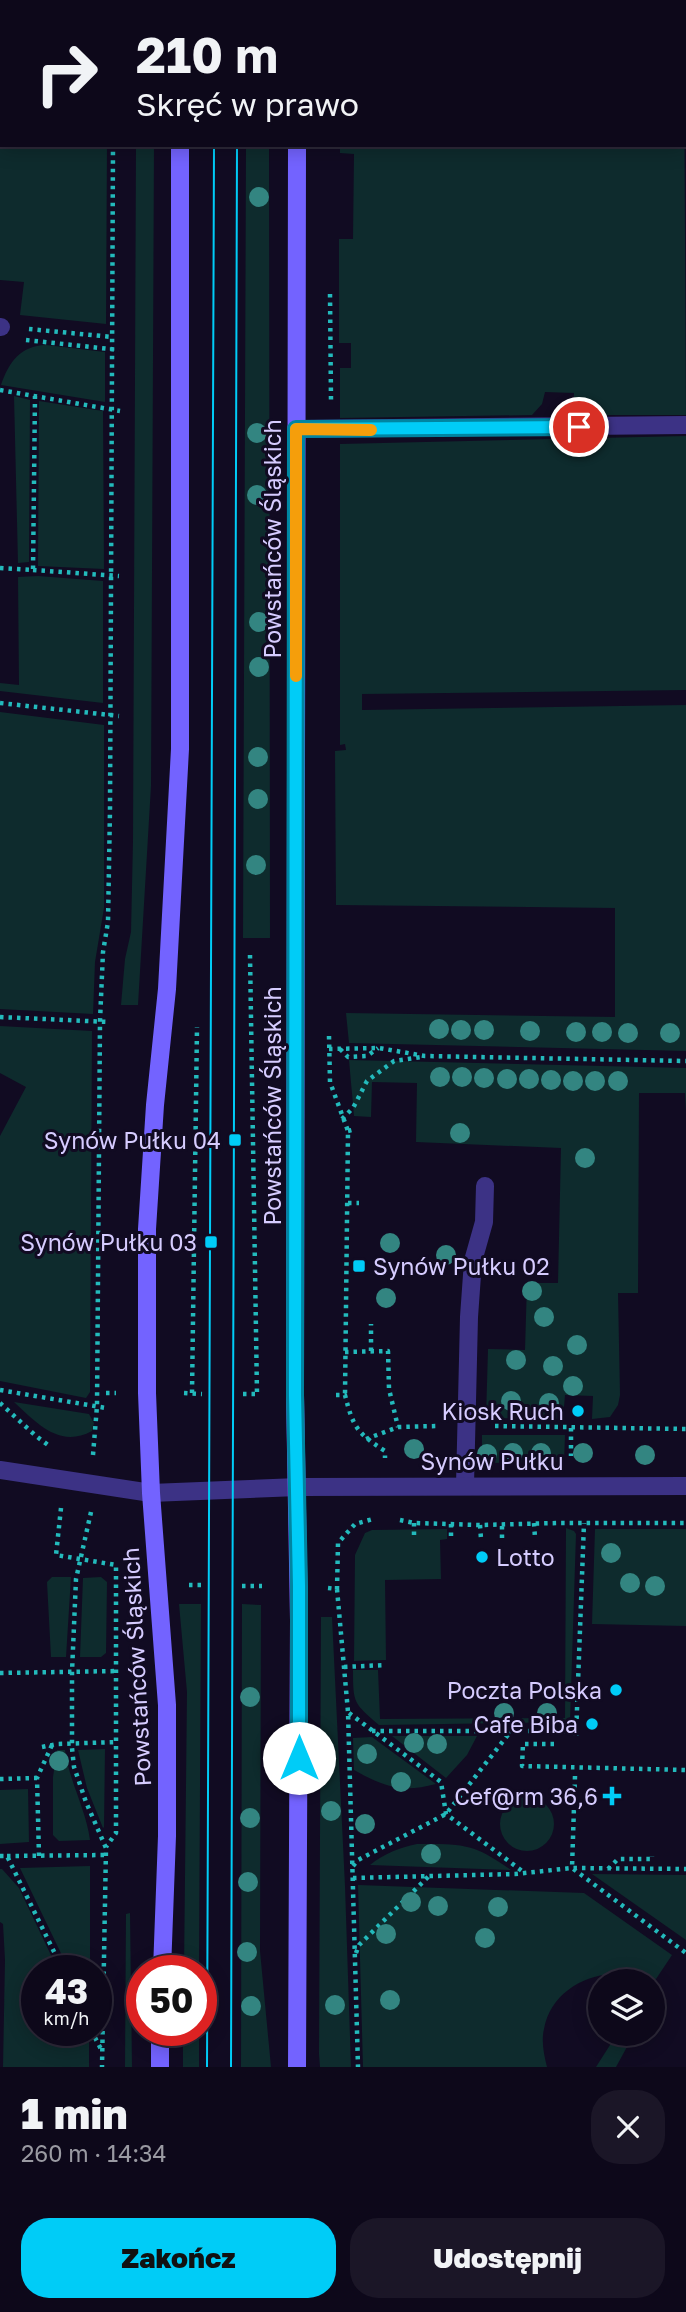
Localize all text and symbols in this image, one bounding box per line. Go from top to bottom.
text: 210 m [136,25,278,84]
icon: right [21,28,112,119]
text: Skręć w prawo [136,85,359,123]
pin [549,397,609,457]
icon: arrive [560,408,598,446]
street label: Powstańców Śląskich [258,419,286,659]
street label: Powstańców Śląskich [258,986,286,1226]
place label: Synów Pułku 04 [44,1126,221,1154]
marker: Synów Pułku 04 [227,1132,243,1148]
place label: Synów Pułku 03 [20,1228,197,1256]
marker: Synów Pułku 03 [203,1234,219,1250]
place label: Synów Pułku 02 [373,1252,550,1280]
marker: Synów Pułku 02 [351,1258,367,1274]
place label: Kiosk Ruch [441,1397,564,1425]
marker: Kiosk Ruch [570,1403,586,1419]
street label: Synów Pułku [420,1447,564,1475]
place label: Lotto [496,1543,555,1571]
street label: Powstańców Śląskich [116,1547,156,1787]
marker: Lotto [474,1549,490,1565]
place label: Poczta Polska [447,1676,602,1704]
marker: Poczta Polska [608,1682,624,1698]
place label: Cafe Biba [473,1710,578,1738]
marker: Cafe Biba [584,1716,600,1732]
position arrow [262,1721,336,1795]
place label: Cef@rm 36,6 [454,1782,598,1810]
marker: Cef@rm 36,6 [604,1788,620,1804]
speed limit sign: 50 [126,1955,217,2046]
map controls [588,1969,665,2046]
button: layers [588,1969,665,2046]
text: 43 [45,1970,88,2012]
text: km/h [44,2007,89,2029]
text: 1 min [21,2088,128,2138]
button: close [591,2090,665,2164]
text: 260 m · 14:34 [21,2139,167,2167]
button: Zakończ [21,2218,336,2298]
button: Udostępnij [350,2218,665,2298]

